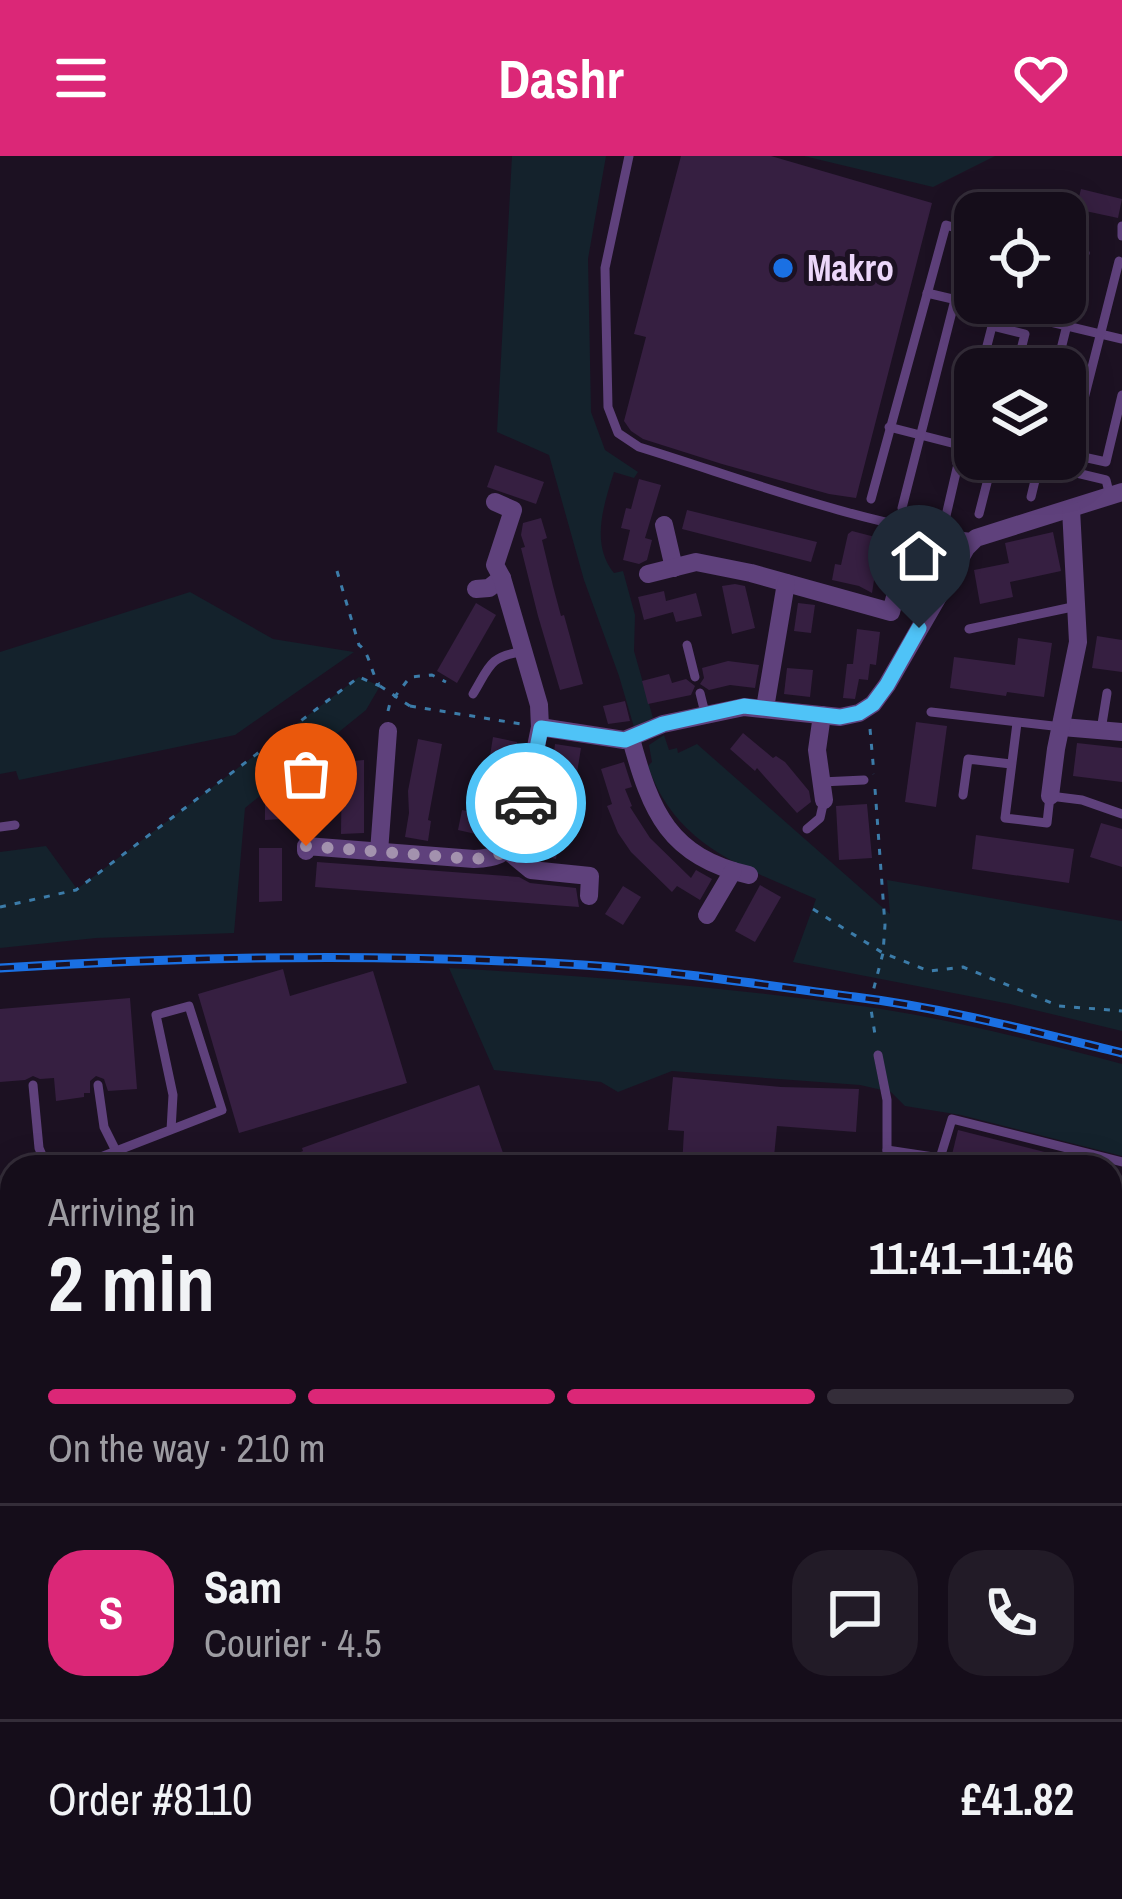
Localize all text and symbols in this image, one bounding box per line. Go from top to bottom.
text: Dashr [498,42,624,115]
icon: menu [48,45,114,111]
icon: heart [1008,45,1074,111]
map controls [954,192,1086,480]
button: locate [954,192,1086,324]
place label: Makro [807,244,894,292]
marker: Makro [770,255,796,281]
button: layers [954,348,1086,480]
pin [868,505,970,628]
icon: home [886,523,952,589]
pin [255,723,357,846]
icon: bag [273,741,339,807]
courier [466,743,586,863]
icon: car [493,770,559,836]
text: Arriving in [48,1186,196,1238]
text: 11:41–11:46 [869,1227,1074,1288]
text: 2 min [48,1230,215,1335]
text: On the way · 210 m [48,1422,325,1474]
button: chat [792,1550,918,1676]
button: phone [948,1550,1074,1676]
text: Sam [204,1556,282,1617]
text: S [99,1582,123,1643]
text: Courier · 4.5 [204,1617,382,1669]
text: Order #8110 [48,1768,252,1829]
text: £41.82 [961,1768,1074,1829]

